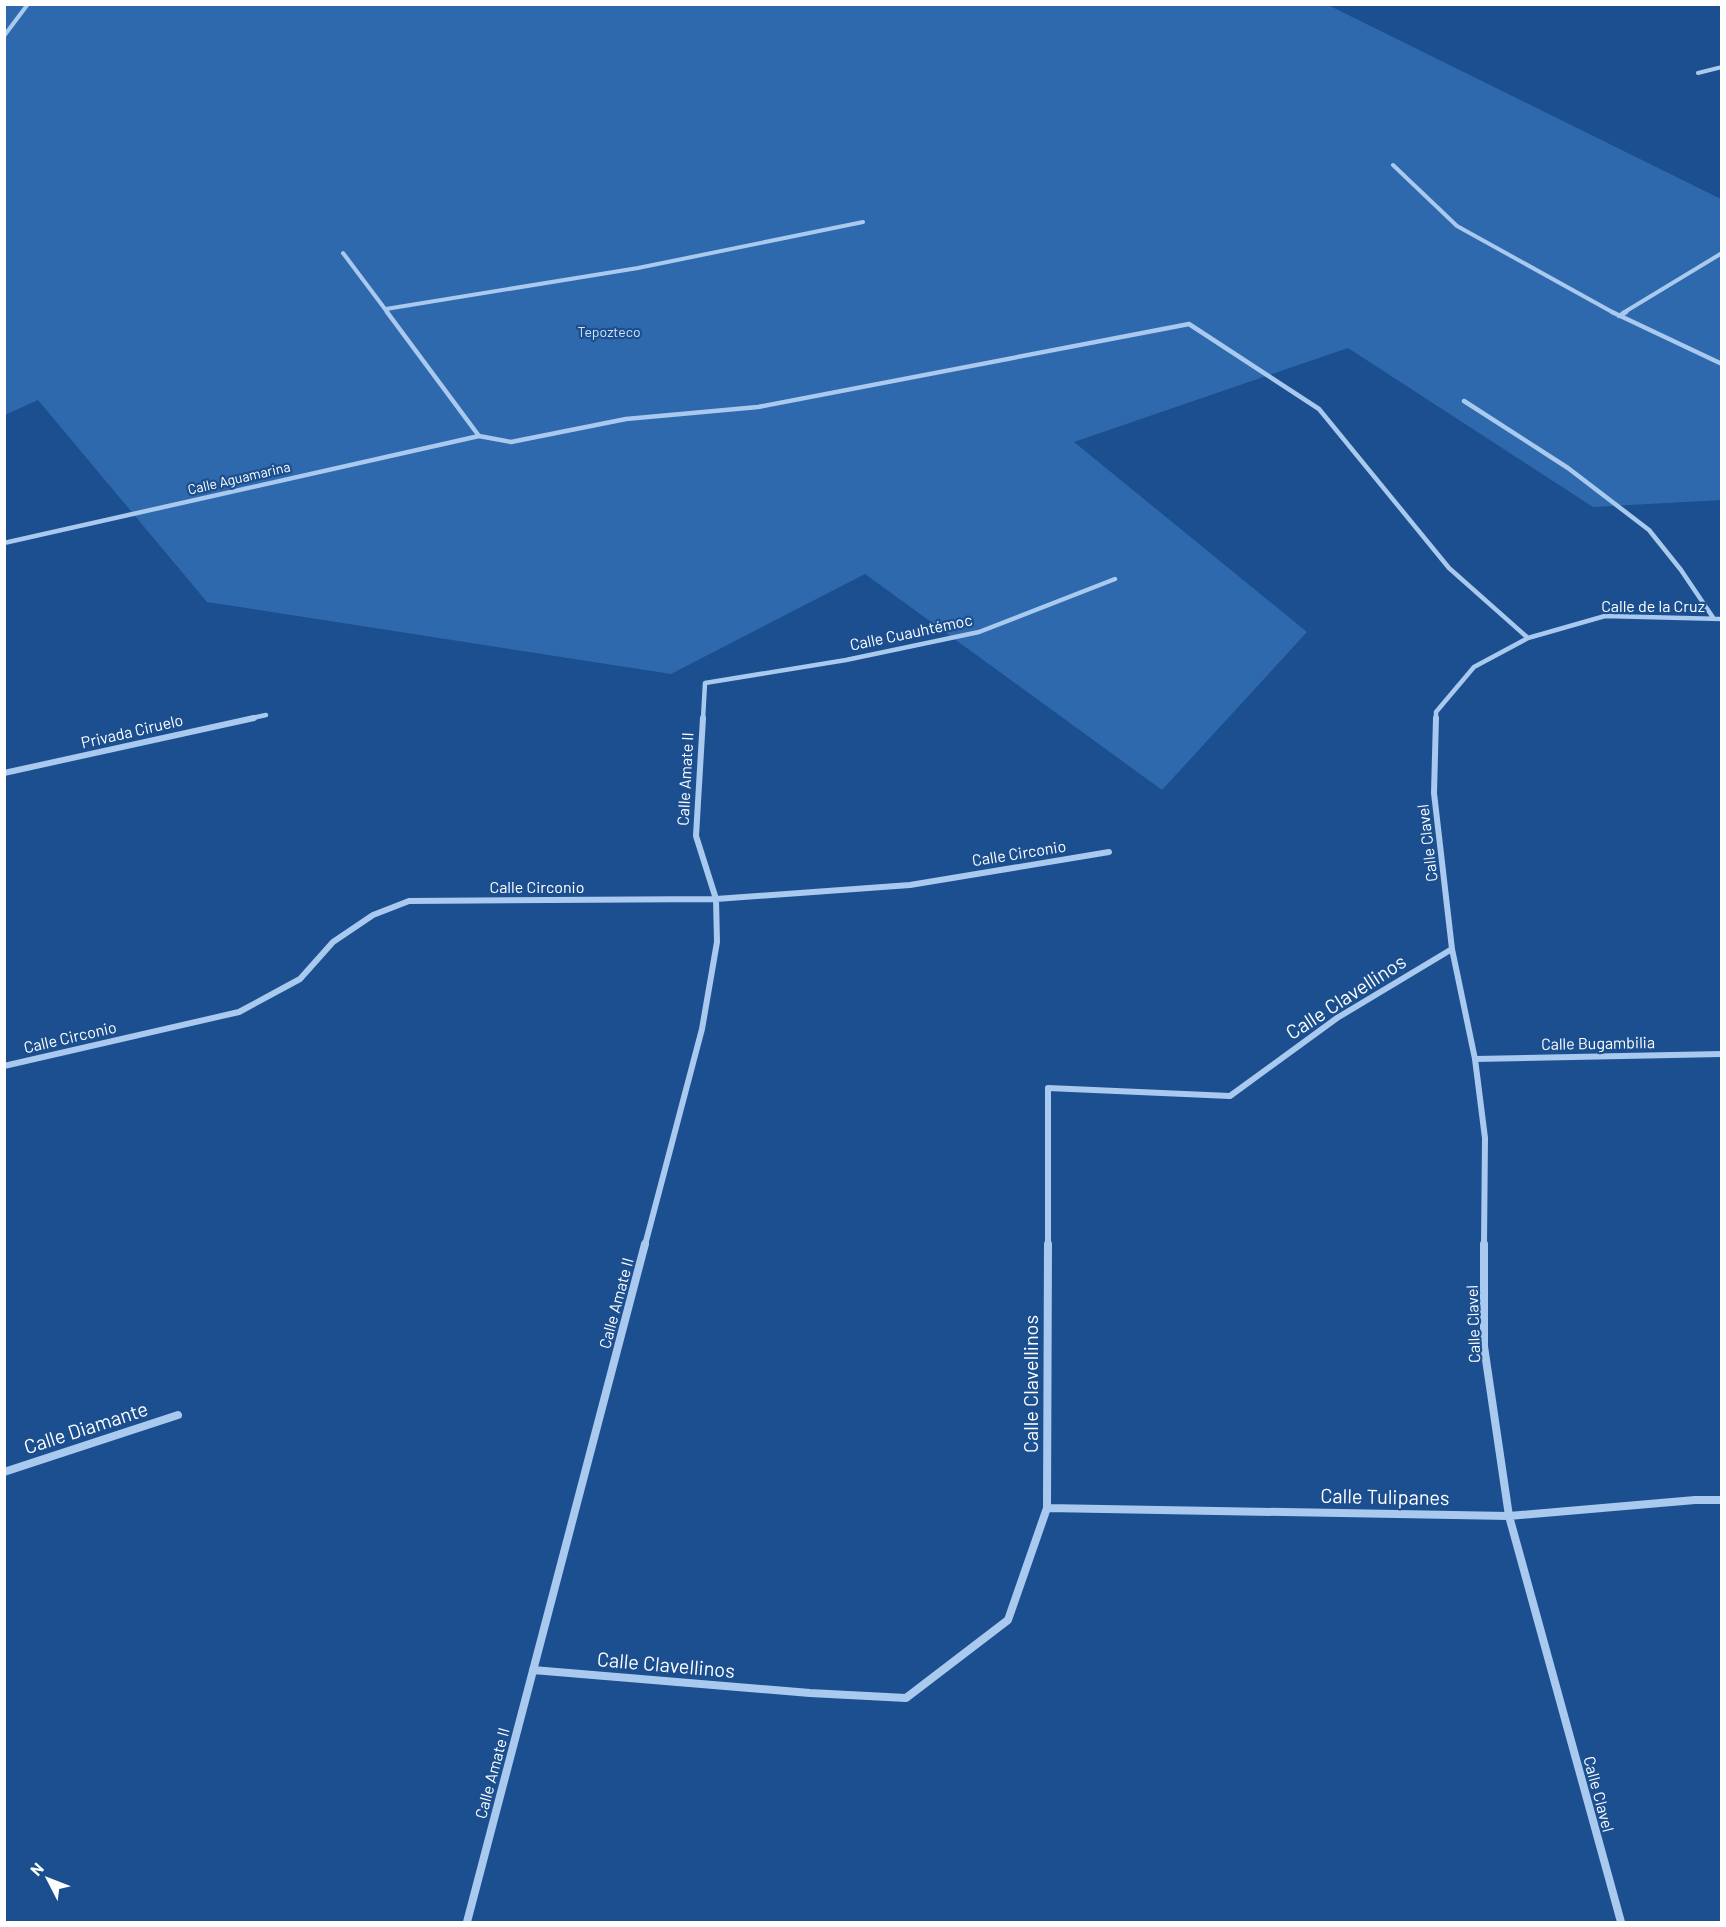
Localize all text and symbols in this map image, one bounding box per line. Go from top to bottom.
park label: Tepozteco [577,323,641,340]
street label: Calle Aguamarina [186,457,292,498]
street label: Calle de la Cruz [1601,596,1705,615]
street label: Calle Cuauhtémoc [848,609,974,654]
street label: Privada Ciruelo [79,710,185,751]
street label: Calle Amate II [673,732,696,826]
street label: Calle Clavel [1412,803,1441,883]
street label: Calle Circonio [971,836,1067,869]
street label: Calle Circonio [490,877,584,896]
street label: Calle Clavellinos [1281,948,1410,1044]
street label: Calle Circonio [22,1017,118,1056]
street label: Calle Bugambilia [1541,1032,1655,1053]
street label: Calle Amate II [594,1255,637,1351]
street label: Calle Clavel [1462,1285,1483,1363]
street label: Calle Clavellinos [1018,1315,1042,1453]
street label: Calle Diamante [21,1396,151,1458]
street label: Calle Tulipanes [1320,1483,1450,1509]
street label: Calle Clavellinos [596,1646,736,1682]
street label: Calle Amate II [470,1725,513,1821]
street label: Calle Clavel [1580,1754,1619,1834]
north arrow [18,1849,78,1909]
text: N [26,1858,47,1879]

